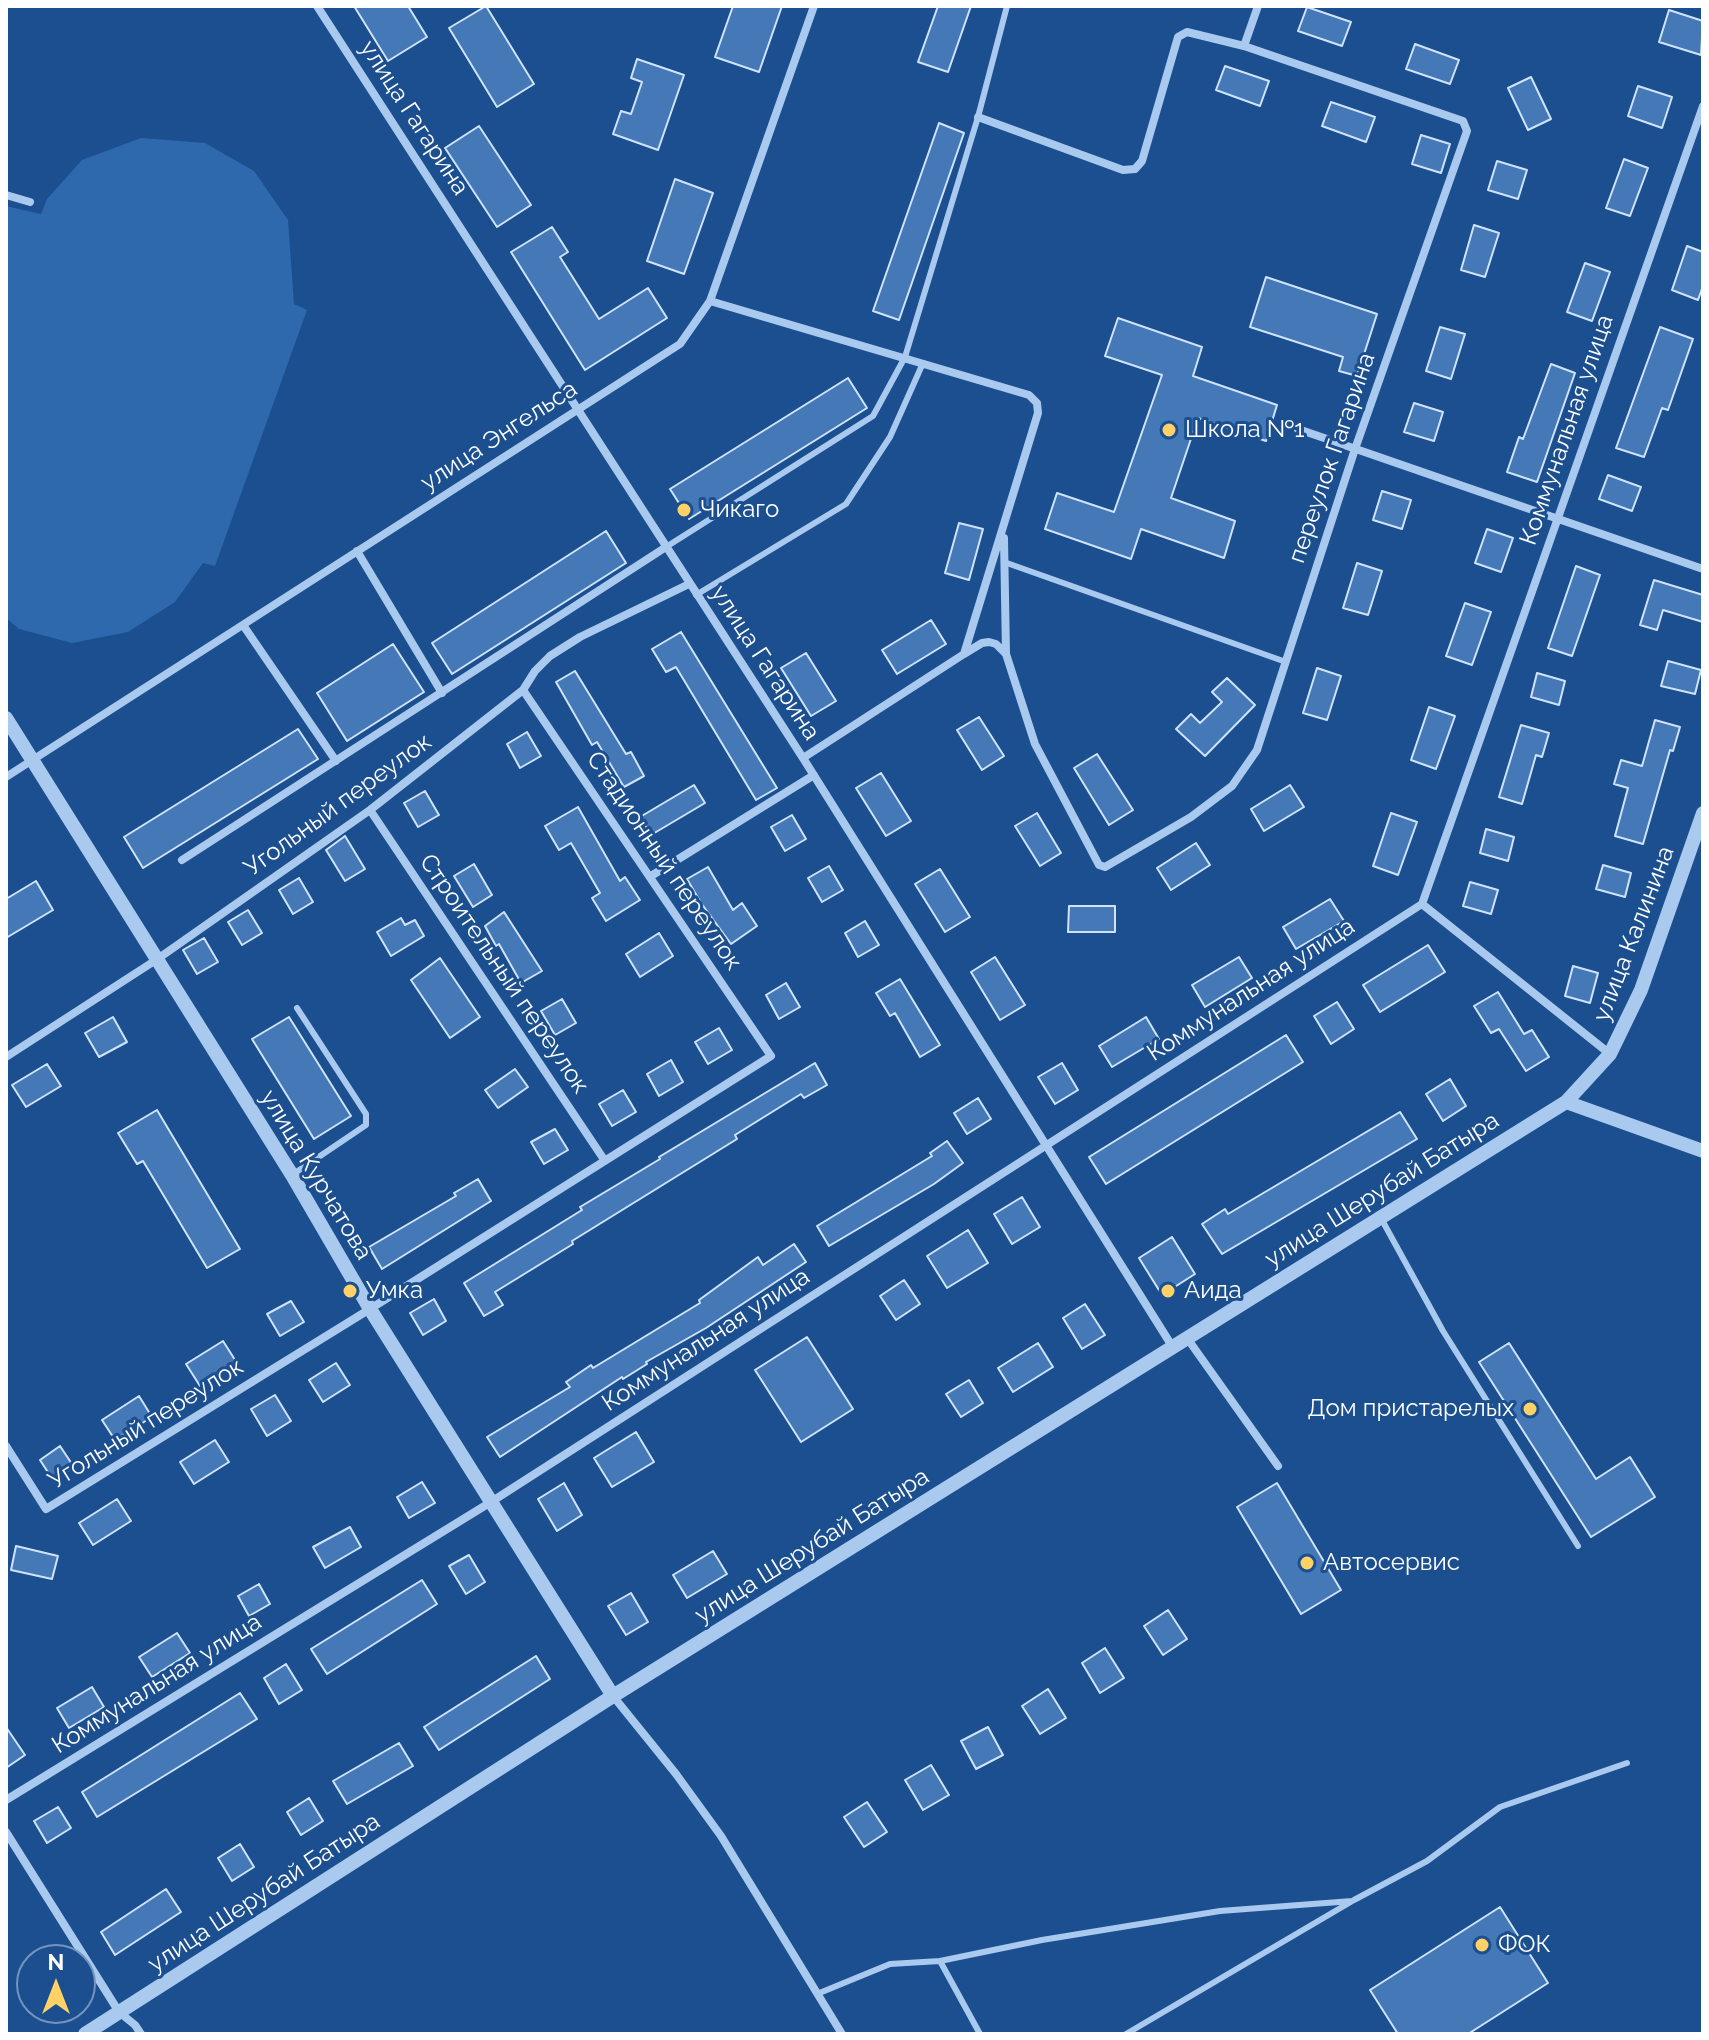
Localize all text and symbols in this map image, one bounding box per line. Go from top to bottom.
street label: улица Гагарина [353,35,475,201]
street label: Коммунальная улица [1514,311,1620,549]
street label: переулок Гагарина [1283,349,1381,567]
street label: улица Энгельса [415,375,583,497]
place label: Школа №1 [1185,416,1304,444]
marker: Школа №1 [1160,421,1178,439]
place label: Чикаго [700,496,779,524]
marker: Чикаго [675,501,693,519]
street label: улица Гагарина [704,580,826,746]
street label: Угольный переулок [239,727,437,883]
street label: Стадионный переулок [580,746,748,976]
street label: улица Калинина [1587,842,1681,1026]
street label: Строительный переулок [413,849,595,1099]
street label: Коммунальная улица [1142,912,1360,1068]
street label: улица Курчатова [254,1085,378,1265]
street label: улица Шерубай Батыра [1260,1106,1504,1274]
street label: Коммунальная улица [597,1262,815,1418]
place label: Умка [366,1277,423,1305]
place label: Аида [1184,1277,1241,1305]
marker: Умка [341,1282,359,1300]
marker: Аида [1159,1282,1177,1300]
street label: Угольный переулок [43,1352,249,1496]
place label: Дом пристарелых [1308,1395,1514,1423]
marker: Дом пристарелых [1521,1400,1539,1418]
street label: улица Шерубай Батыра [690,1462,934,1630]
place label: Автосервис [1323,1549,1460,1577]
marker: Автосервис [1298,1554,1316,1572]
street label: Коммунальная улица [47,1608,267,1760]
street label: улица Шерубай Батыра [143,1807,385,1979]
place label: ФОК [1498,1931,1551,1959]
marker: ФОК [1473,1936,1491,1954]
north arrow [16,1944,96,2024]
text: N [48,1949,64,1975]

